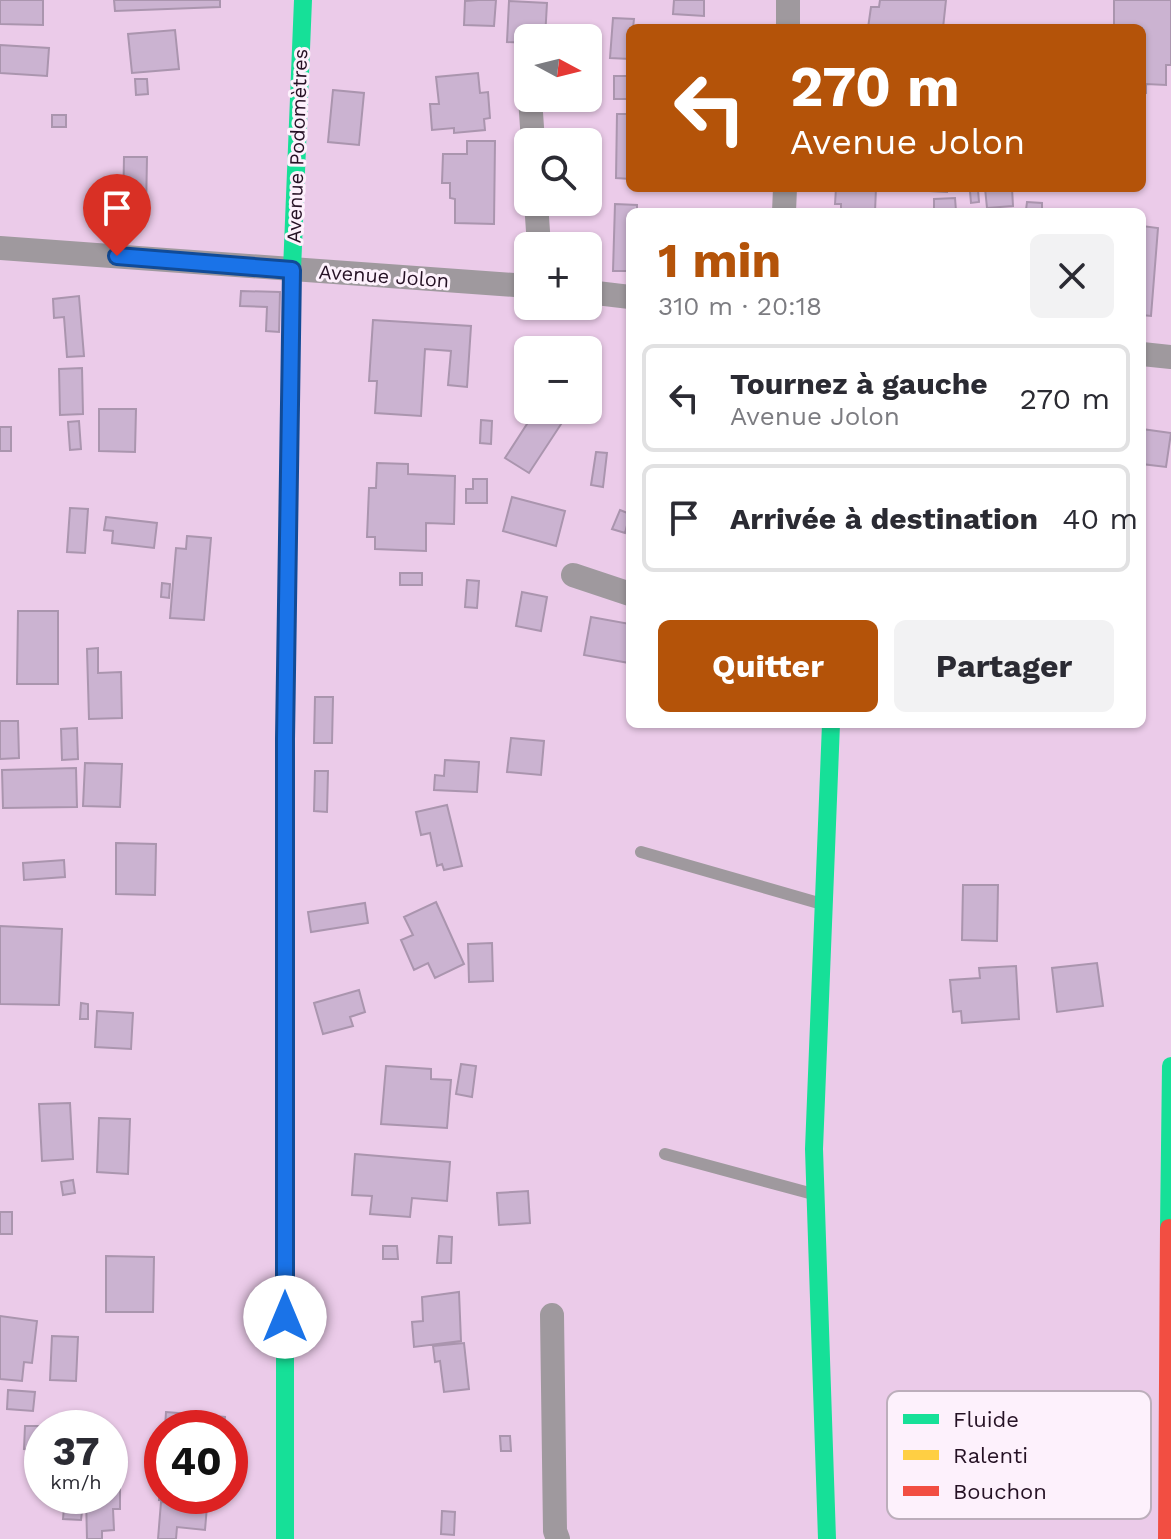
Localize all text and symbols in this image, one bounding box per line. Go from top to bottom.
north arrow [514,24,602,112]
map controls [514,24,602,424]
street label: Avenue Podomètres [282,48,312,244]
text: 270 m [790,54,960,120]
icon: left [658,56,762,160]
text: Avenue Jolon [790,121,1025,163]
button: search [514,128,602,216]
pin [83,174,151,256]
icon: arrive [95,186,139,230]
button: + [514,232,602,320]
text: 1 min [658,232,781,289]
button: close [1030,234,1114,318]
street label: Avenue Jolon [318,259,450,293]
text: 310 m · 20:18 [658,291,822,321]
button: − [514,336,602,424]
text: Tournez à gauche [730,366,988,401]
icon: left [662,376,706,420]
text: 270 m [1019,381,1110,416]
text: Avenue Jolon [730,401,900,431]
icon: arrive [662,496,706,540]
text: Arrivée à destination [730,501,1038,536]
text: 40 m [1062,501,1138,536]
button: Quitter [658,620,878,712]
button: Partager [894,620,1114,712]
position arrow [243,1275,327,1359]
legend [887,1391,1151,1519]
text: Fluide [953,1407,1019,1432]
speed limit sign: 40 [144,1410,248,1514]
text: 37 [53,1428,99,1475]
text: Ralenti [953,1443,1028,1468]
text: km/h [50,1470,102,1494]
text: Bouchon [953,1479,1047,1504]

